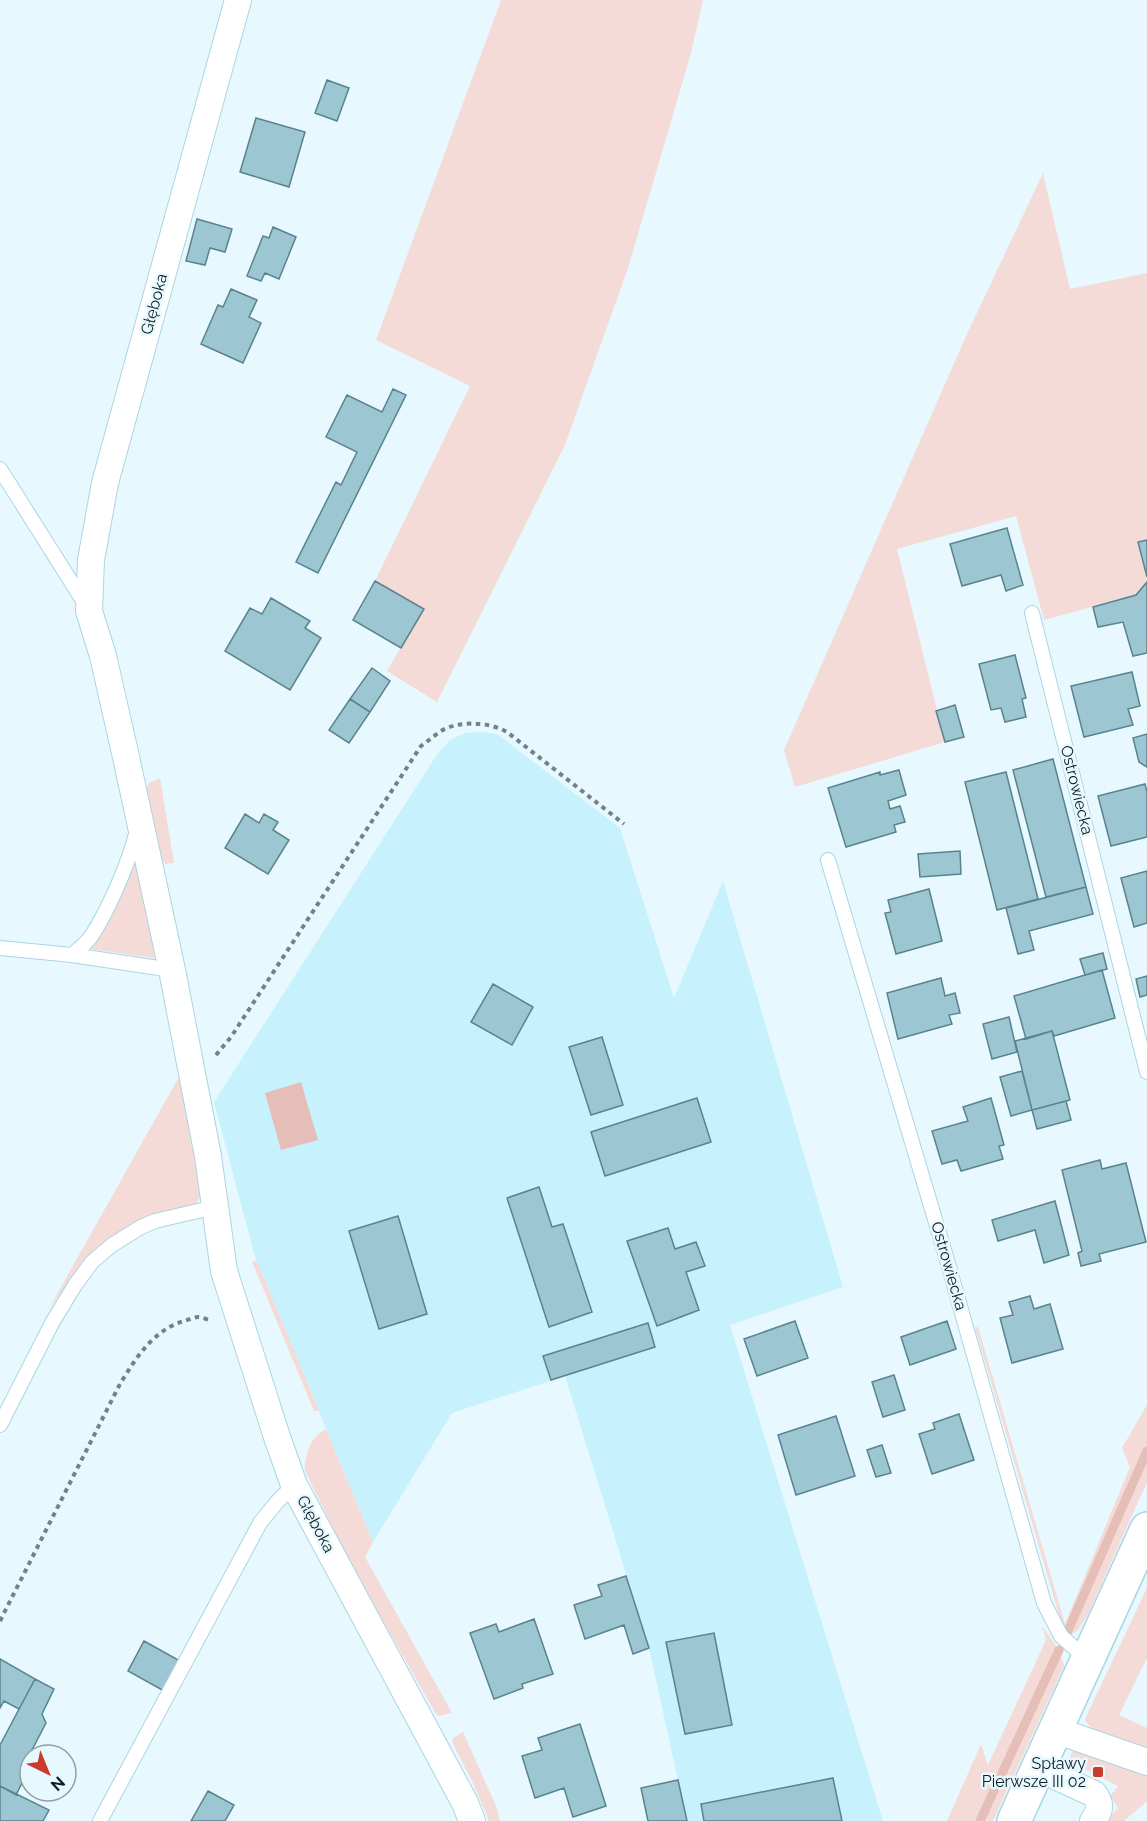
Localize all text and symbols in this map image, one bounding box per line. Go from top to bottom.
street label: Głęboka [137,272,171,336]
street label: Ostrowiecka [1057,743,1097,837]
street label: Ostrowiecka [927,1219,971,1313]
street label: Głęboka [293,1492,339,1556]
north arrow [18,1743,78,1803]
place label: Spławy Pierwsze III 02 [982,1754,1086,1791]
marker: Spławy Pierwsze III 02 [1091,1765,1105,1779]
text: N [47,1772,69,1795]

